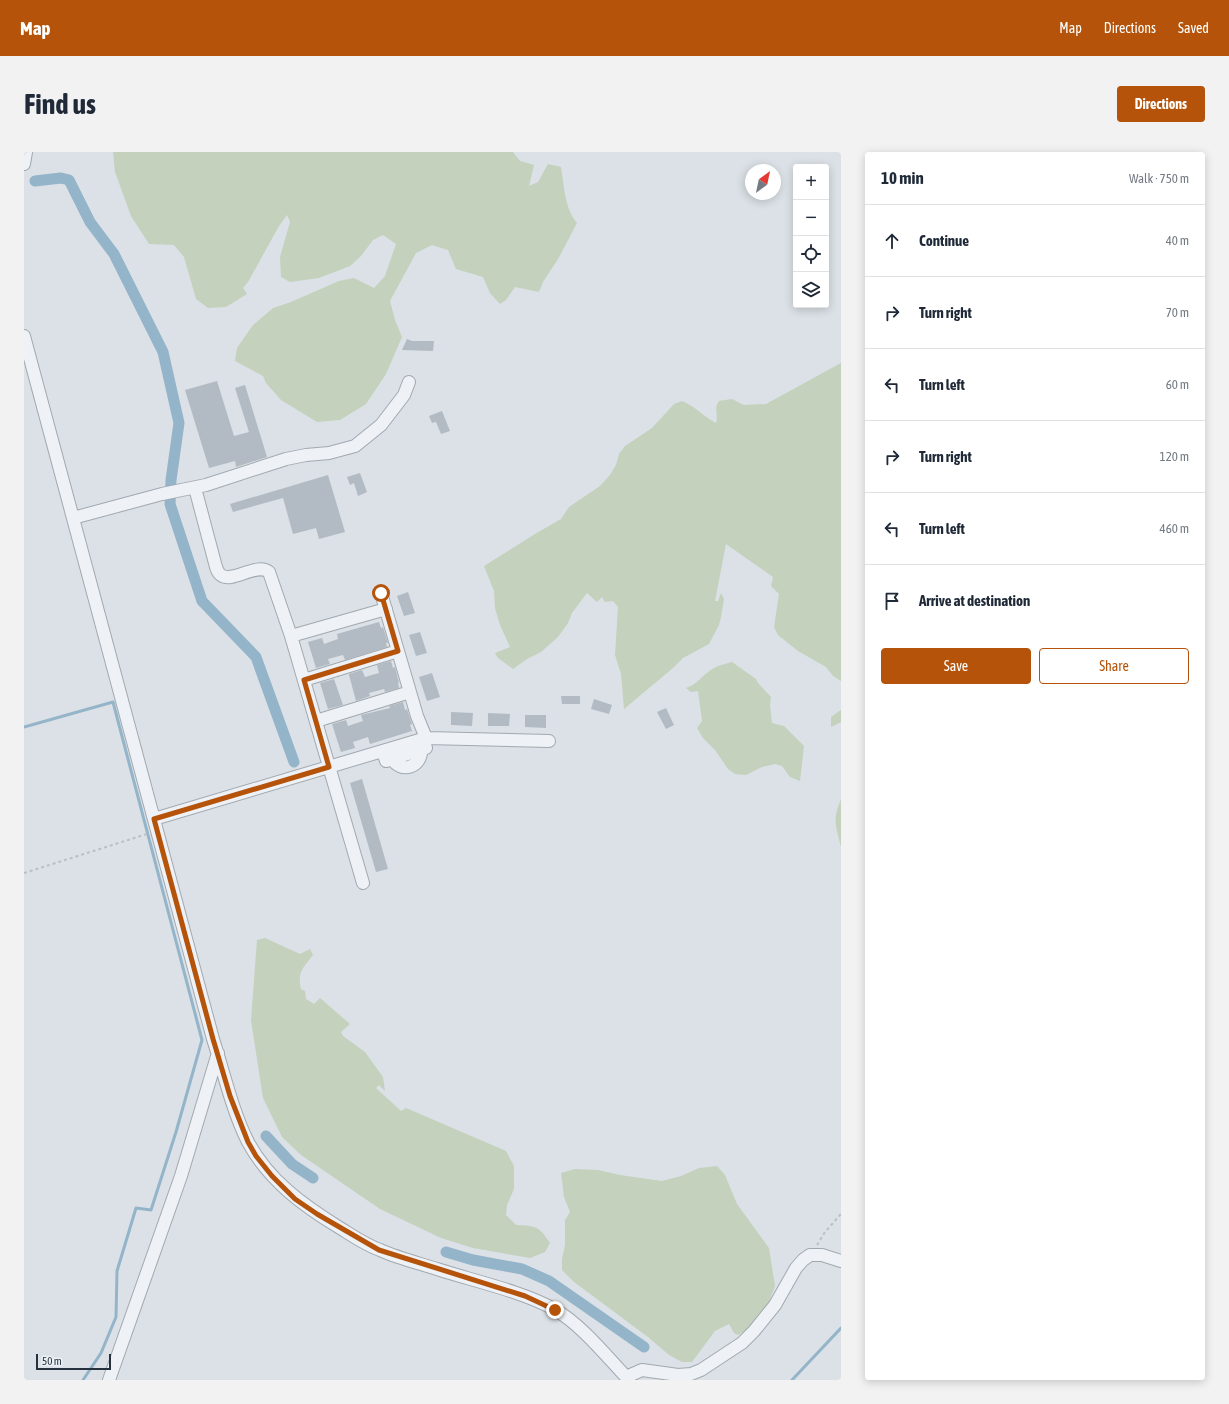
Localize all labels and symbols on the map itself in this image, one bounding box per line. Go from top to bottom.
north arrow [745,164,781,200]
route start [372,584,390,602]
route end [546,1301,564,1319]
scale bar [36,1352,111,1371]

